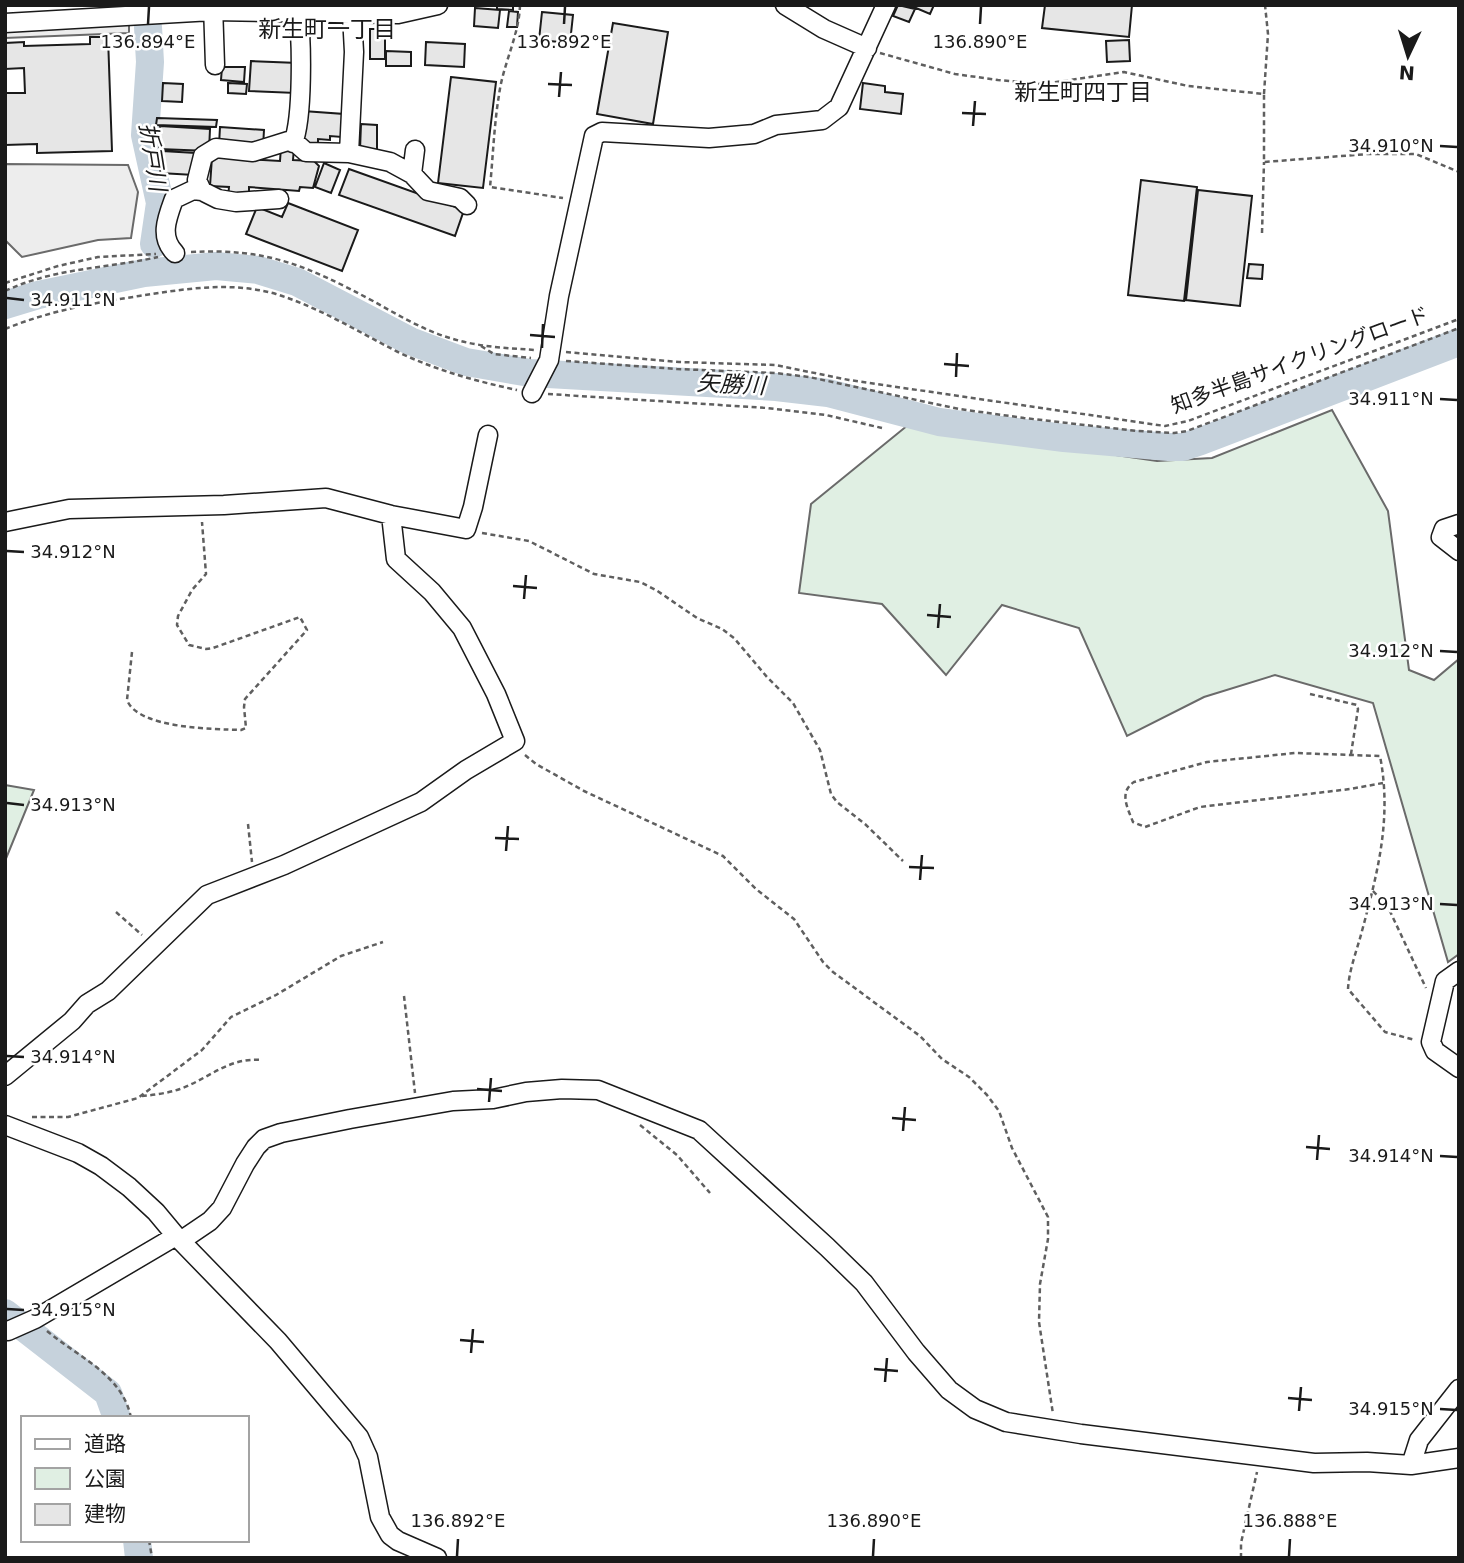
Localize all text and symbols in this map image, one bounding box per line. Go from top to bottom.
district label: 新生町一丁目 [258,16,396,42]
north arrow [1373,21,1443,91]
text: 136.894°E [101,31,195,52]
text: 136.892°E [517,31,611,52]
text: 136.890°E [933,31,1027,52]
text: N [1398,61,1416,84]
district label: 新生町四丁目 [1014,79,1152,105]
water label: 折戸川 [135,121,172,196]
text: 34.910°N [1348,135,1434,156]
text: 34.911°N [30,289,116,310]
street label: 知多半島サイクリングロード [1168,302,1432,418]
water label: 矢勝川 [696,369,769,399]
text: 34.911°N [1348,388,1434,409]
text: 34.912°N [30,541,116,562]
text: 34.912°N [1348,640,1434,661]
text: 34.913°N [30,794,116,815]
text: 34.913°N [1348,893,1434,914]
text: 34.914°N [30,1046,116,1067]
text: 34.914°N [1348,1145,1434,1166]
text: 34.915°N [30,1299,116,1320]
text: 34.915°N [1348,1398,1434,1419]
legend [21,1416,248,1542]
text: 道路 [84,1432,126,1456]
text: 公園 [84,1467,126,1491]
text: 建物 [84,1502,126,1526]
text: 136.892°E [411,1510,505,1531]
text: 136.890°E [827,1510,921,1531]
text: 136.888°E [1243,1510,1337,1531]

